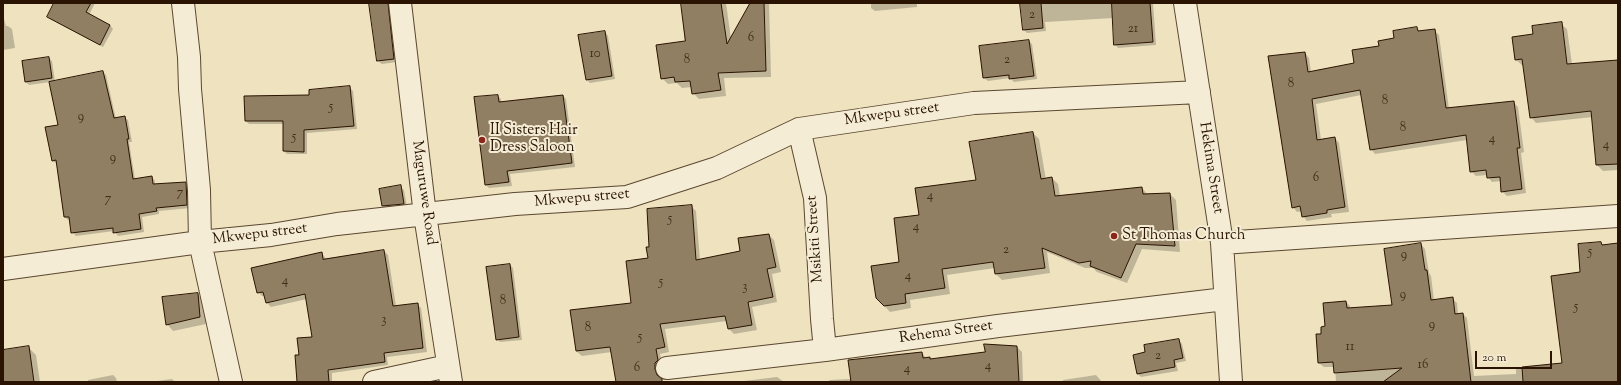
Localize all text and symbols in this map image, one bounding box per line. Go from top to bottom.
house number: 2 [1029,8,1035,24]
house number: 21 [1128,22,1138,38]
house number: 6 [748,31,754,47]
house number: 10 [589,47,601,63]
house number: 8 [684,53,690,69]
house number: 2 [1004,53,1010,69]
house number: 8 [1288,77,1294,93]
house number: 8 [1382,94,1388,110]
street label: Mkwepu street [843,99,941,131]
house number: 5 [329,100,333,116]
house number: 9 [78,110,84,126]
street label: Hekima Street [1194,121,1226,215]
house number: 8 [1400,121,1406,137]
place label: II Sisters Hair Dress Saloon [490,122,578,157]
house number: 5 [292,130,296,146]
house number: 4 [1489,132,1495,148]
marker: II Sisters Hair Dress Saloon [477,135,487,145]
house number: 4 [1603,138,1609,154]
street label: Maguruwe Road [407,140,439,246]
house number: 9 [110,151,116,167]
house number: 6 [1313,171,1319,187]
house number: 7 [177,186,183,202]
street label: Mkwepu street [534,186,630,212]
house number: 4 [927,189,933,205]
house number: 7 [105,192,111,208]
street label: Msikiti Street [804,195,828,283]
house number: 5 [668,212,672,228]
street label: Mkwepu street [212,220,308,250]
house number: 4 [913,220,919,236]
place label: St Thomas Church [1122,227,1246,245]
marker: St Thomas Church [1109,231,1119,241]
house number: 2 [1003,243,1009,259]
house number: 5 [1588,245,1592,261]
house number: 9 [1401,248,1407,264]
house number: 4 [905,269,911,285]
house number: 4 [282,274,288,290]
house number: 5 [659,275,663,291]
house number: 3 [742,280,748,296]
house number: 9 [1400,288,1406,304]
house number: 8 [500,294,506,310]
house number: 5 [1574,300,1578,316]
house number: 3 [381,313,387,329]
street label: Rehema Street [898,318,994,348]
house number: 9 [1429,318,1435,334]
house number: 8 [585,321,591,337]
house number: 5 [638,330,642,346]
house number: 11 [1346,340,1354,356]
scale bar [1477,343,1554,369]
house number: 2 [1155,349,1161,365]
text: 20 m [1482,349,1506,367]
house number: 16 [1418,358,1428,374]
house number: 4 [985,359,991,375]
house number: 6 [634,361,640,377]
house number: 4 [904,362,910,378]

